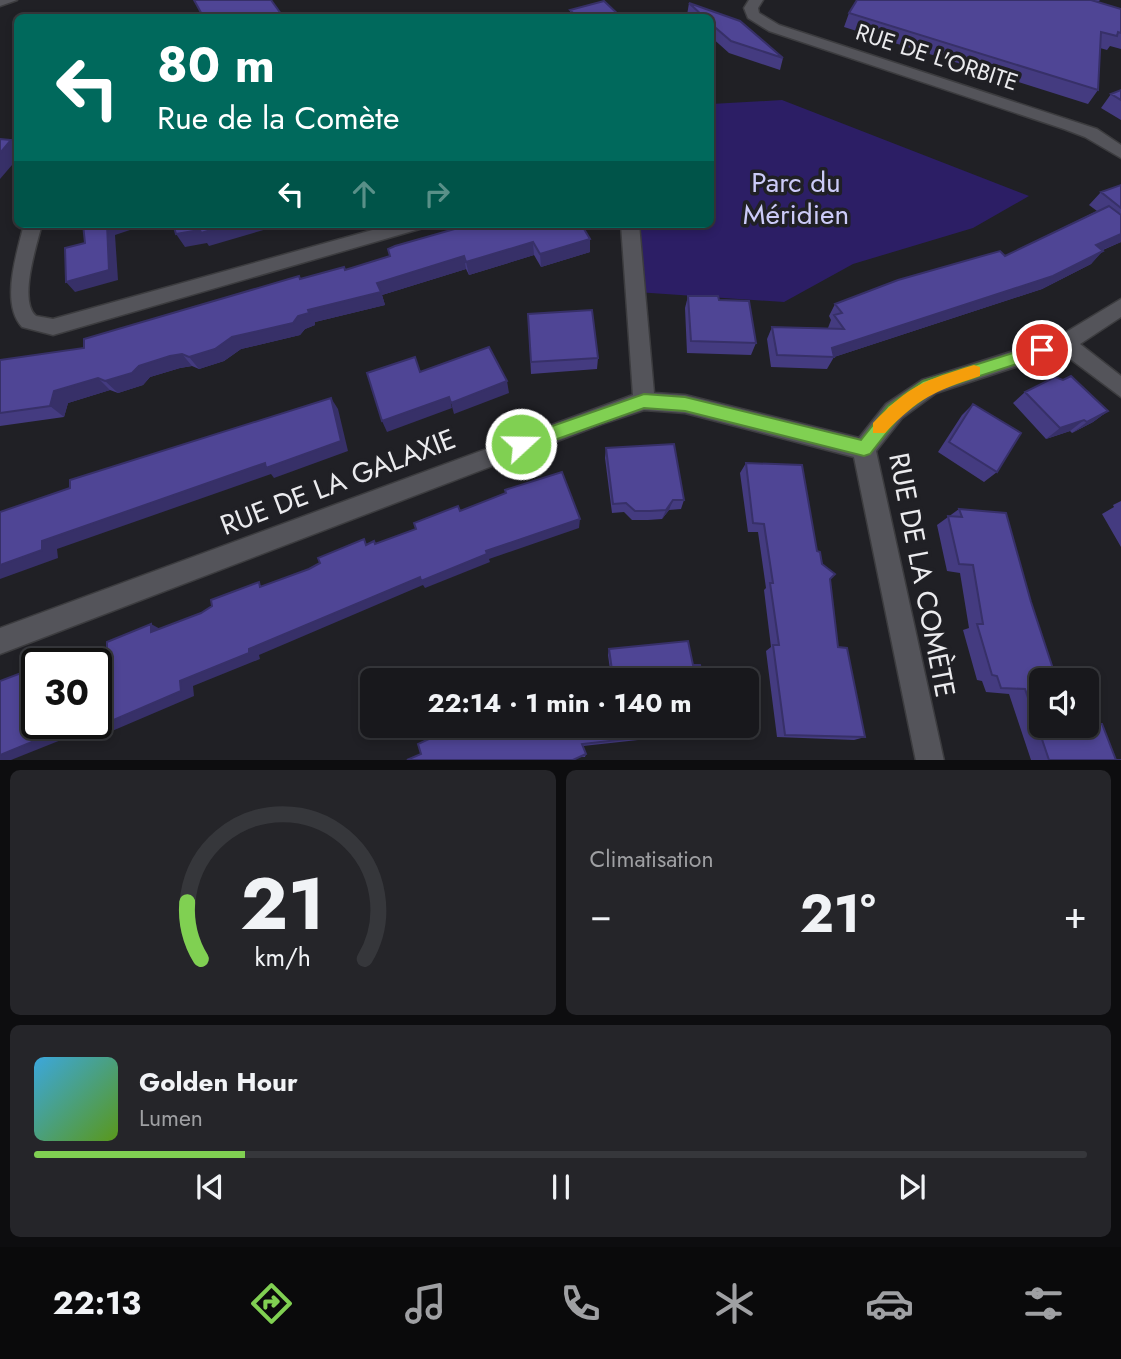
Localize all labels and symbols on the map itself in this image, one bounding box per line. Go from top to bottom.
street label: RUE DE L'ORBITE [851,15,1023,99]
park label: Parc du Méridien [743,162,849,235]
pin [1012,320,1072,380]
position arrow [484,407,558,481]
street label: RUE DE LA GALAXIE [214,418,462,546]
street label: RUE DE LA COMÈTE [878,449,966,701]
speed limit sign: 30 [21,648,112,739]

